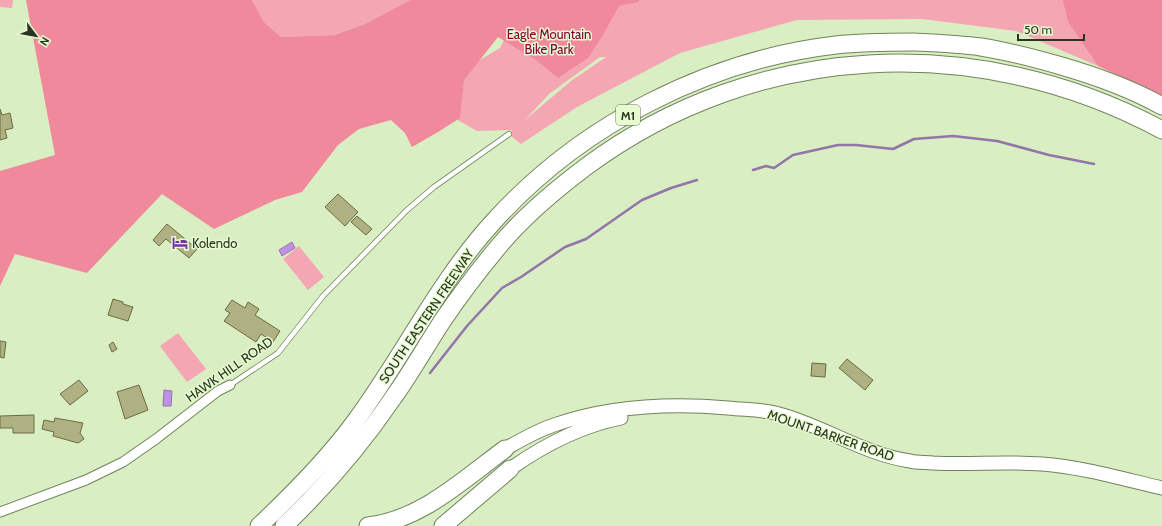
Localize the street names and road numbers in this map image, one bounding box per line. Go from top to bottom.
road number: M1 [616,105,640,125]
street label: SOUTH EASTERN FREEWAY [375,245,477,386]
street label: HAWK HILL ROAD [182,333,276,405]
street label: MOUNT BARKER ROAD [766,406,896,464]

